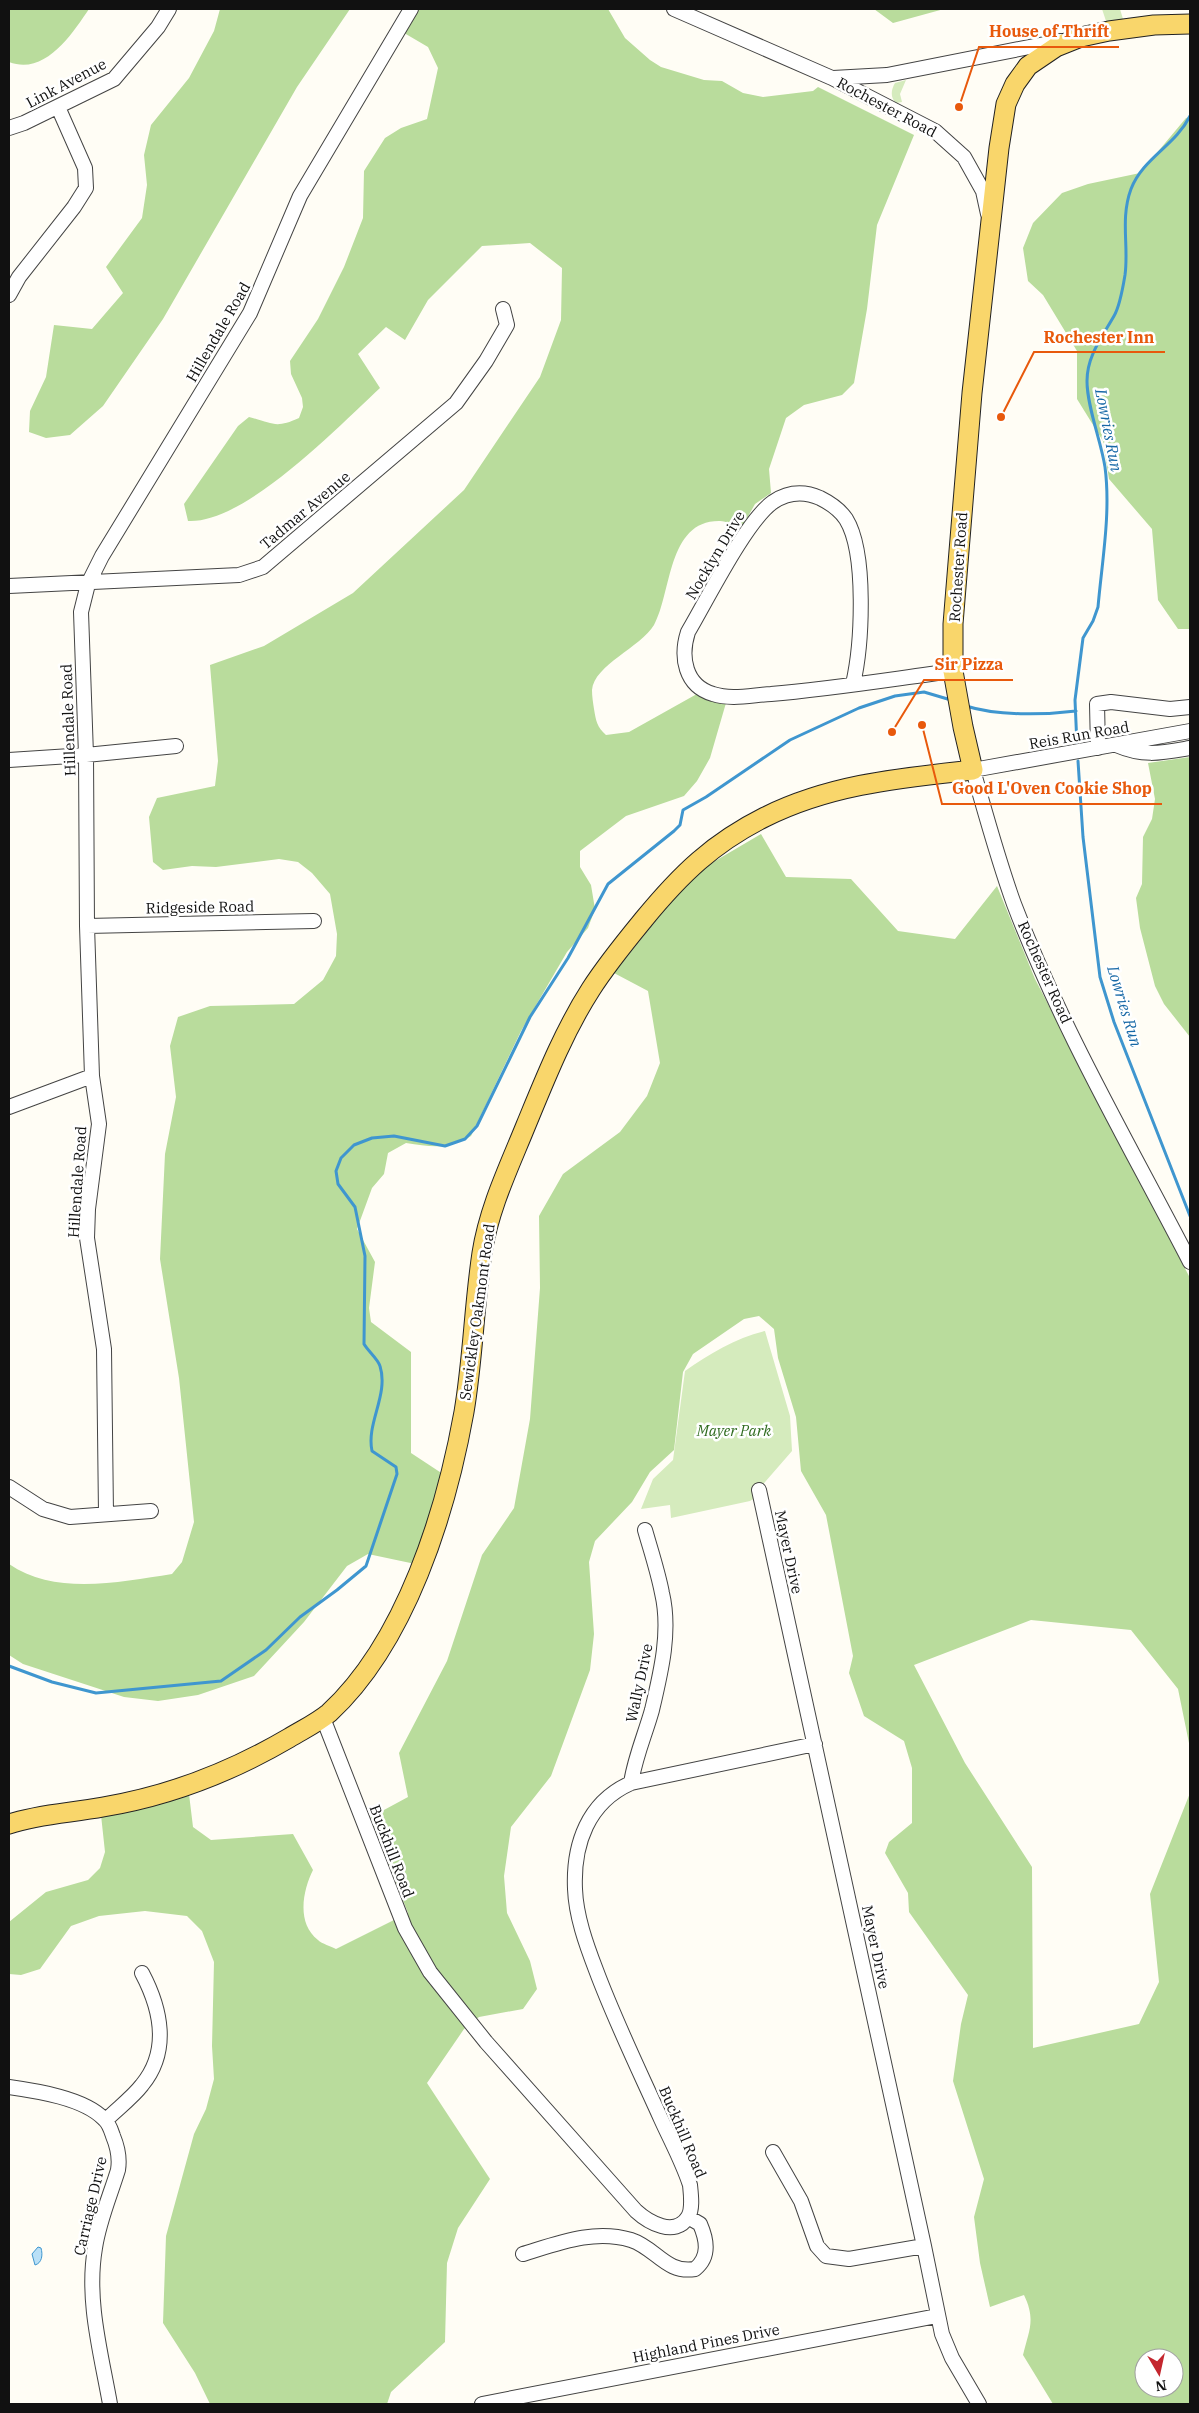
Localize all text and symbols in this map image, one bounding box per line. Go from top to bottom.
callout: House of Thrift [979,16,1119,47]
text: House of Thrift [989,21,1109,41]
street label: Link Avenue [23,54,109,112]
street label: Rochester Road [834,73,940,141]
street label: Hillendale Road [182,279,254,385]
callout: Rochester Inn [1034,321,1165,352]
text: Rochester Inn [1044,327,1155,347]
water label: Lowries Run [1091,386,1127,473]
street label: Tadmar Avenue [256,467,354,553]
street label: Nocklyn Drive [681,507,749,603]
street label: Rochester Road [945,511,971,623]
callout: Sir Pizza [924,649,1013,680]
text: Sir Pizza [935,654,1003,674]
street label: Hillendale Road [57,664,79,776]
street label: Reis Run Road [1027,717,1131,753]
callout: Good L'Oven Cookie Shop [942,773,1162,804]
text: Good L'Oven Cookie Shop [952,778,1152,798]
street label: Ridgeside Road [146,897,254,917]
street label: Rochester Road [1014,918,1076,1026]
water label: Lowries Run [1103,962,1147,1049]
street label: Hillendale Road [64,1125,90,1239]
street label: Sewickley Oakmont Road [455,1222,499,1402]
park label: Mayer Park [696,1421,771,1440]
street label: Mayer Drive [771,1508,807,1596]
street label: Wally Drive [621,1642,657,1724]
street label: Buckhill Road [366,1802,418,1900]
street label: Mayer Drive [858,1903,894,1991]
street label: Buckhill Road [655,2083,711,2181]
street label: Carriage Drive [69,2154,111,2258]
street label: Highland Pines Drive [631,2319,781,2367]
north arrow [1134,2348,1184,2398]
text: N [1154,2376,1168,2396]

